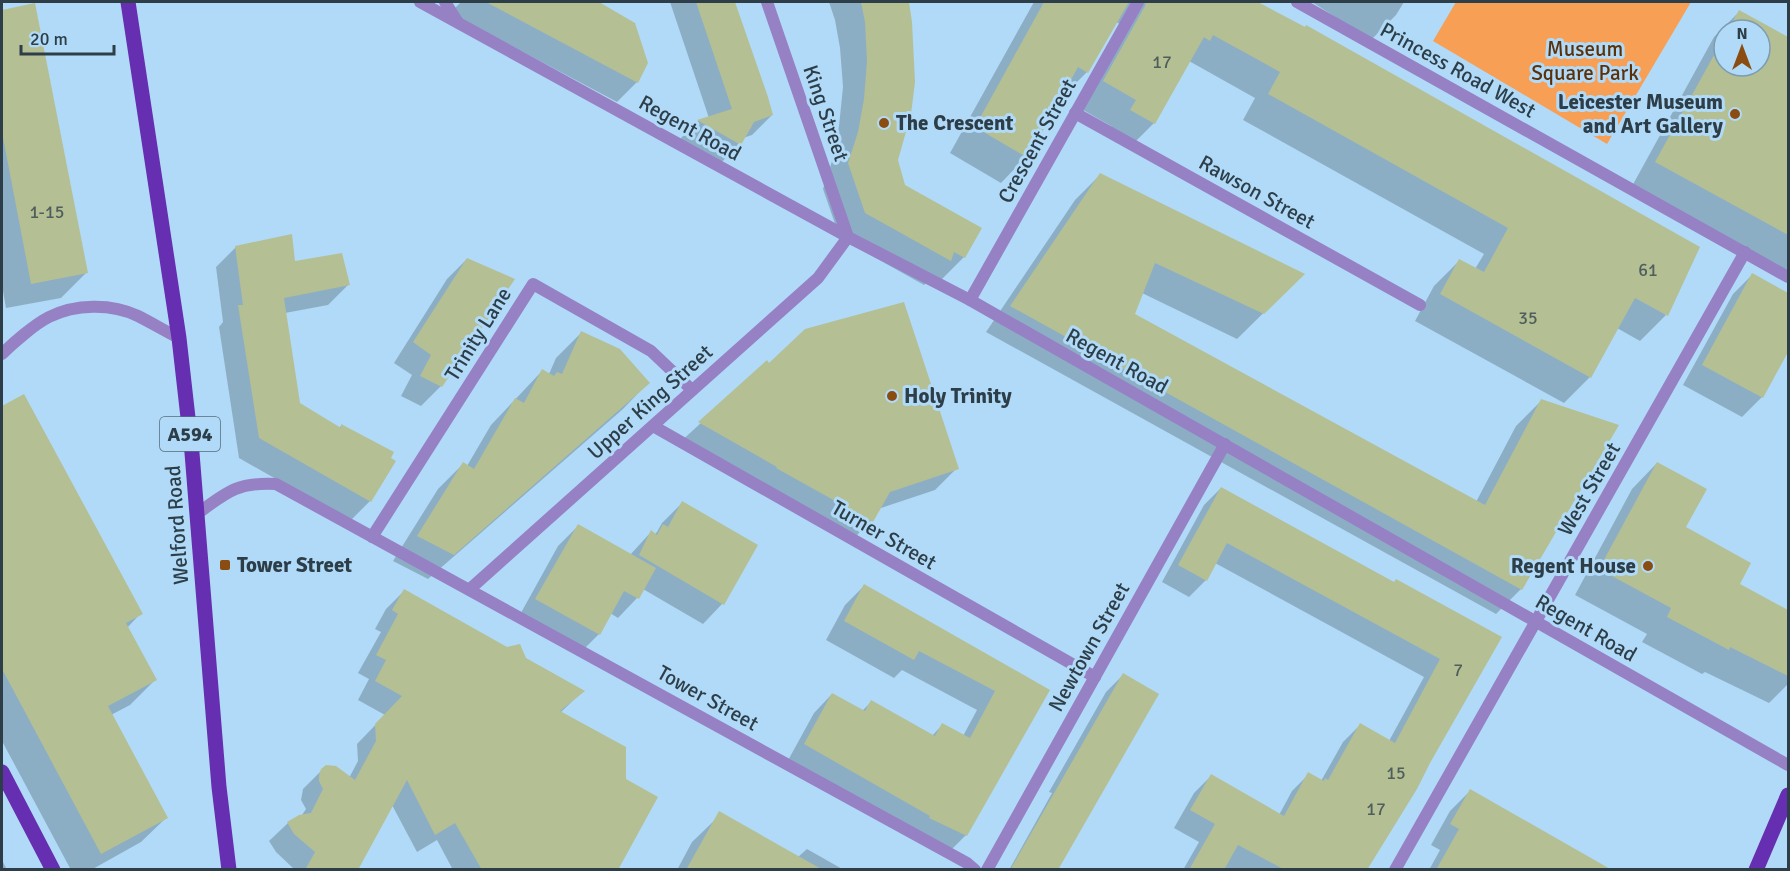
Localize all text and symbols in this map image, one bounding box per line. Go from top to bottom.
street label: Princess Road West [1376,17,1540,123]
scale bar [21,18,114,56]
north arrow [1712,18,1772,78]
text: N [1736,24,1748,44]
text: 20 m [30,28,68,50]
park label: Museum Square Park [1531,36,1639,86]
house number: 17 [1152,51,1172,73]
street label: King Street [797,61,855,165]
street label: Crescent Street [992,74,1082,208]
street label: Regent Road [634,89,746,167]
place label: Leicester Museum and Art Gallery [1558,89,1724,139]
marker: Leicester Museum and Art Gallery [1728,107,1742,121]
place label: The Crescent [896,110,1014,136]
marker: The Crescent [877,116,891,130]
street label: Rawson Street [1194,149,1320,235]
house number: 1-15 [30,201,64,223]
house number: 61 [1638,259,1658,281]
street label: Trinity Lane [439,282,517,386]
house number: 35 [1518,307,1538,329]
street label: Regent Road [1061,322,1173,400]
street label: Upper King Street [582,339,718,465]
place label: Holy Trinity [904,383,1012,409]
marker: Holy Trinity [885,389,899,403]
road number: A594 [160,417,220,451]
street label: West Street [1552,438,1626,540]
street label: Welford Road [160,464,194,586]
street label: Turner Street [827,495,941,575]
place label: Tower Street [237,552,352,578]
place label: Regent House [1511,553,1636,579]
marker: Tower Street [218,558,232,572]
marker: Regent House [1641,559,1655,573]
street label: Newtown Street [1043,578,1135,716]
street label: Regent Road [1531,589,1641,667]
house number: 7 [1453,659,1463,681]
street label: Tower Street [653,660,763,736]
house number: 15 [1386,762,1406,784]
house number: 17 [1366,798,1386,820]

